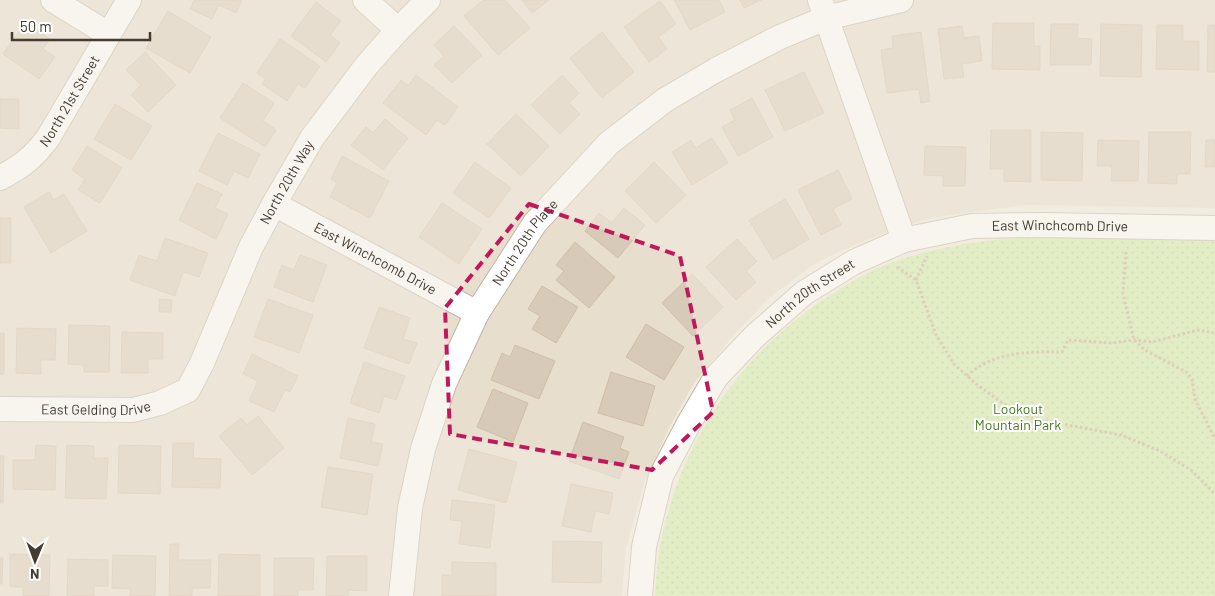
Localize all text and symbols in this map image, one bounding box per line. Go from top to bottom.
scale bar [12,10,150,42]
text: 50 m [20,17,52,35]
street label: North 21st Street [36,52,103,150]
street label: North 20th Way [256,137,317,227]
street label: North 20th Place [488,195,561,288]
street label: East Winchcomb Drive [991,216,1128,234]
street label: East Winchcomb Drive [311,218,440,298]
street label: North 20th Street [761,255,858,331]
street label: East Gelding Drive [41,397,152,418]
park label: Lookout Mountain Park [975,400,1061,433]
north arrow [10,536,60,586]
text: N [30,566,40,583]

